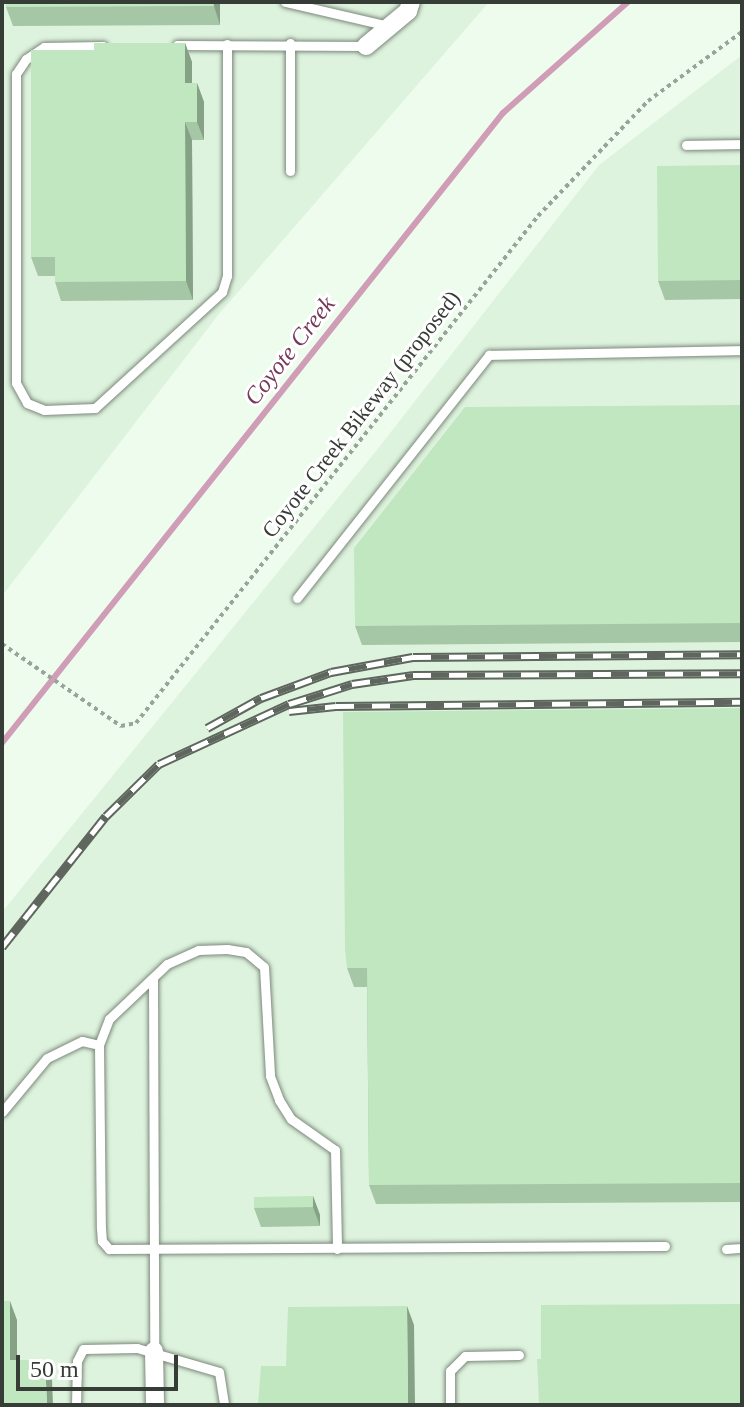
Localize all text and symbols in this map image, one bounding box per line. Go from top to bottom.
street label: Coyote Creek Bikeway (proposed) [256,285,466,543]
water label: Coyote Creek [239,291,341,411]
scale bar [20,1339,182,1389]
text: 50 m [30,1356,79,1382]

